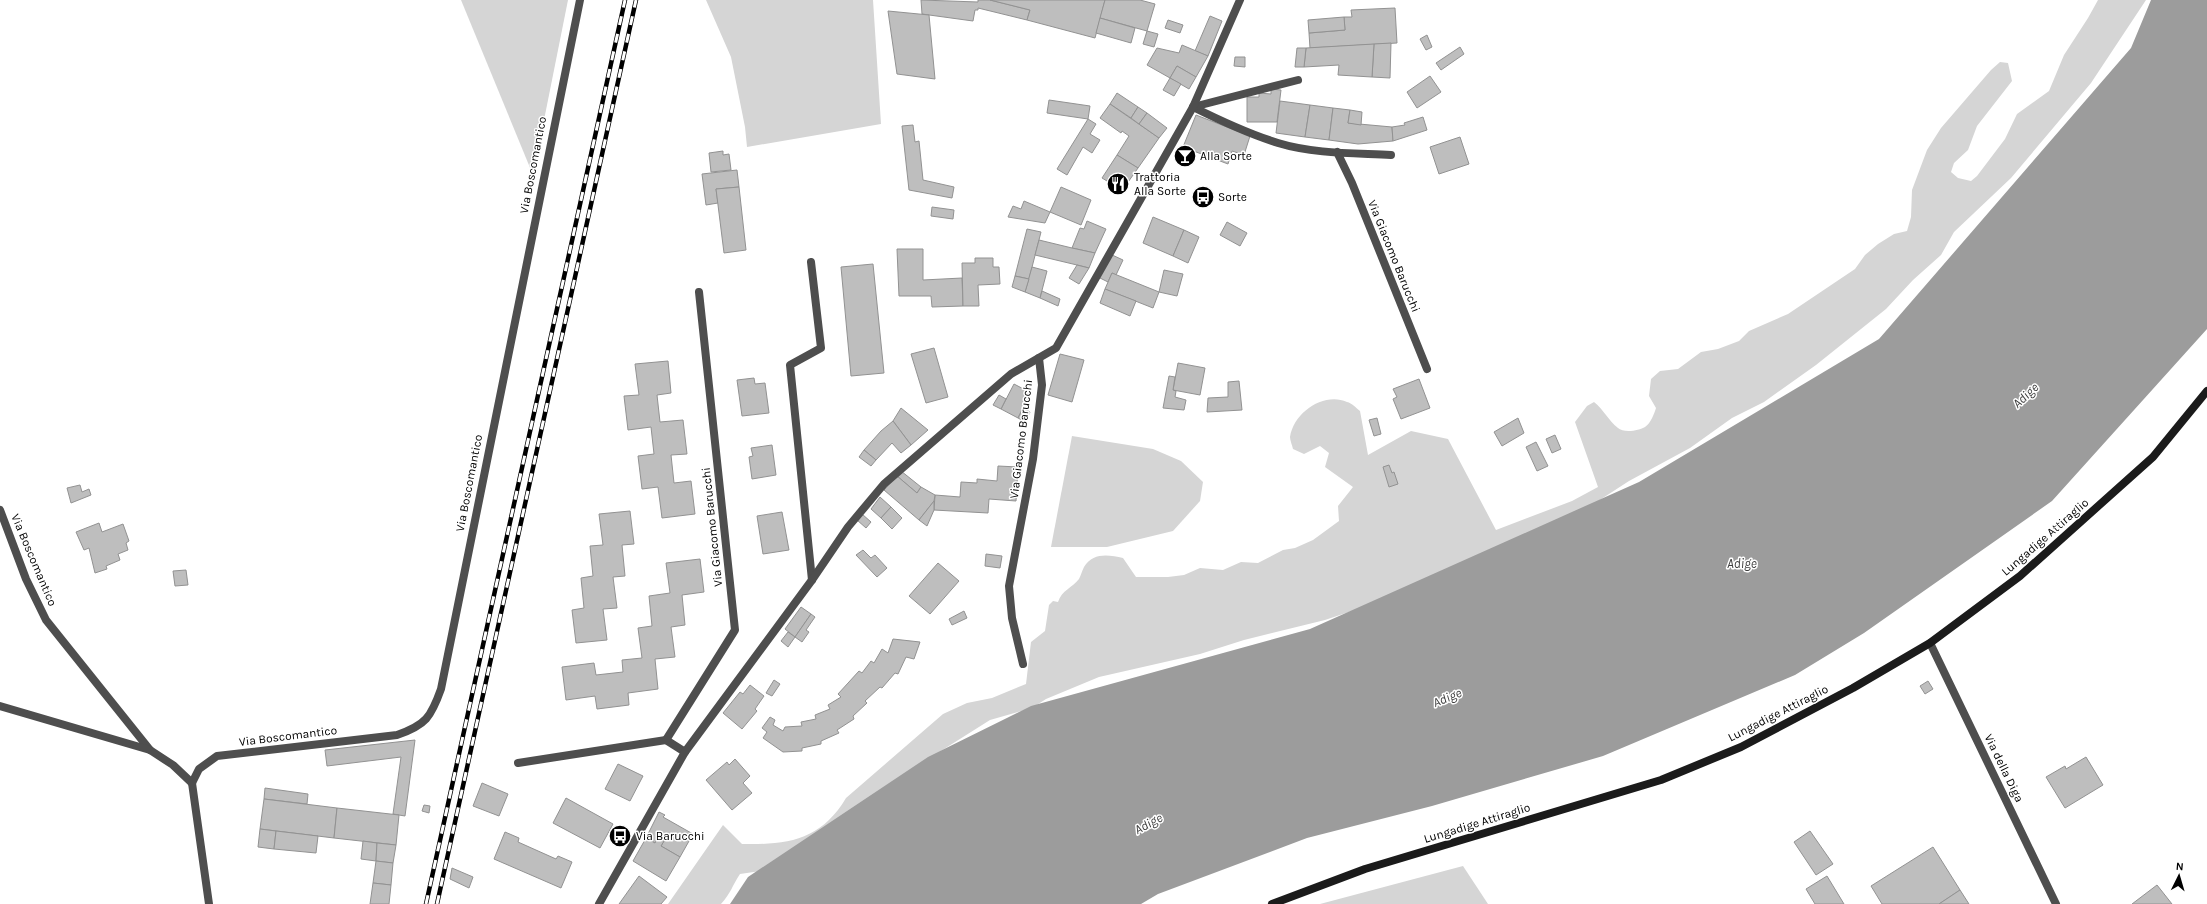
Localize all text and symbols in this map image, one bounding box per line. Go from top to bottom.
street label: Via Boscomantico [517,115,549,215]
bar icon: Alla Sorte [1172,143,1198,169]
place label: Alla Sorte [1200,149,1252,163]
place label: Trattoria Alla Sorte [1134,170,1186,198]
restaurant icon: Trattoria Alla Sorte [1105,171,1131,197]
bus stop icon: Sorte [1190,184,1216,210]
place label: Sorte [1218,190,1247,204]
street label: Via Giacomo Barucchi [1365,198,1423,314]
street label: Via Giacomo Barucchi [1007,379,1035,499]
water label: Adige [2009,380,2041,411]
street label: Via Boscomantico [453,433,485,533]
street label: Via Giacomo Barucchi [699,467,725,587]
street label: Lungadige Attiraglio [1999,495,2091,579]
street label: Via Boscomantico [8,512,60,608]
water label: Adige [1727,556,1757,571]
street label: Lungadige Attiraglio [1726,682,1830,744]
water label: Adige [1431,685,1464,710]
street label: Via Boscomantico [238,723,338,749]
street label: Via della Diga [1981,732,2027,804]
street label: Lungadige Attiraglio [1422,800,1532,846]
water label: Adige [1132,810,1165,837]
bus stop icon: Via Barucchi [607,823,633,849]
place label: Via Barucchi [636,829,705,843]
north arrow [2159,856,2199,896]
text: N [2175,860,2184,873]

